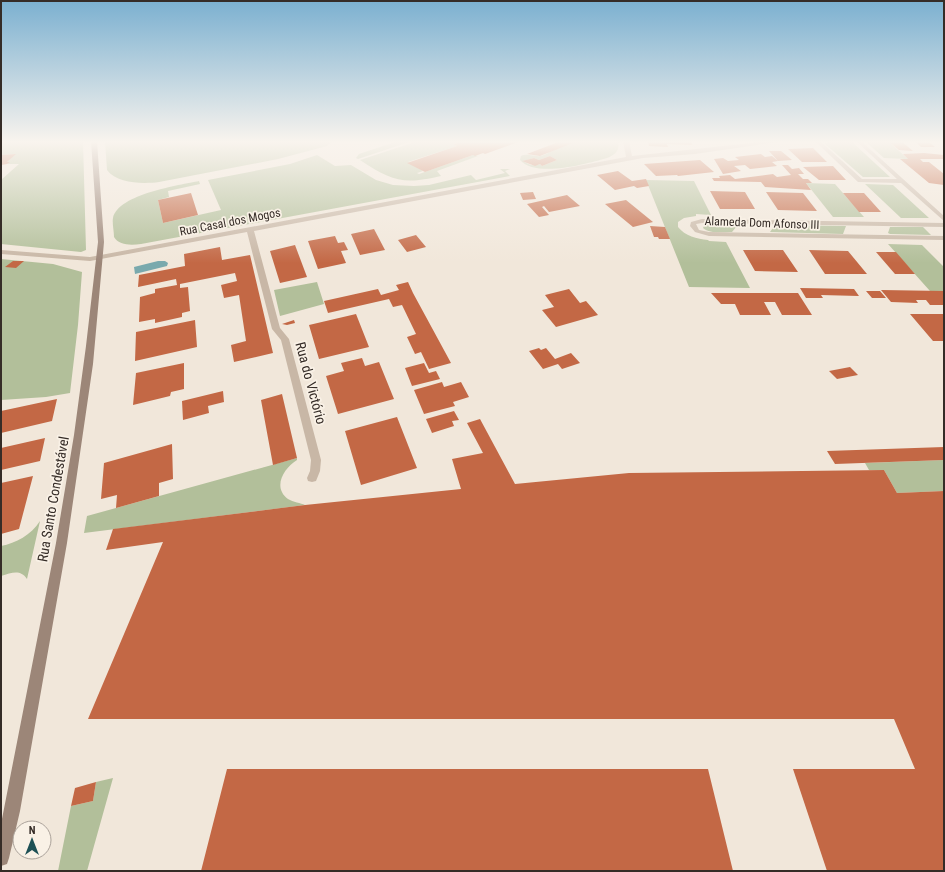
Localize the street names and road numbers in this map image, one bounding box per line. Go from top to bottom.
street label: Rua Casal dos Mogos [178,205,282,239]
street label: Alameda Dom Afonso III [704,214,820,232]
street label: Rua do Victório [292,340,330,426]
street label: Rua Santo Condestável [34,435,72,563]

